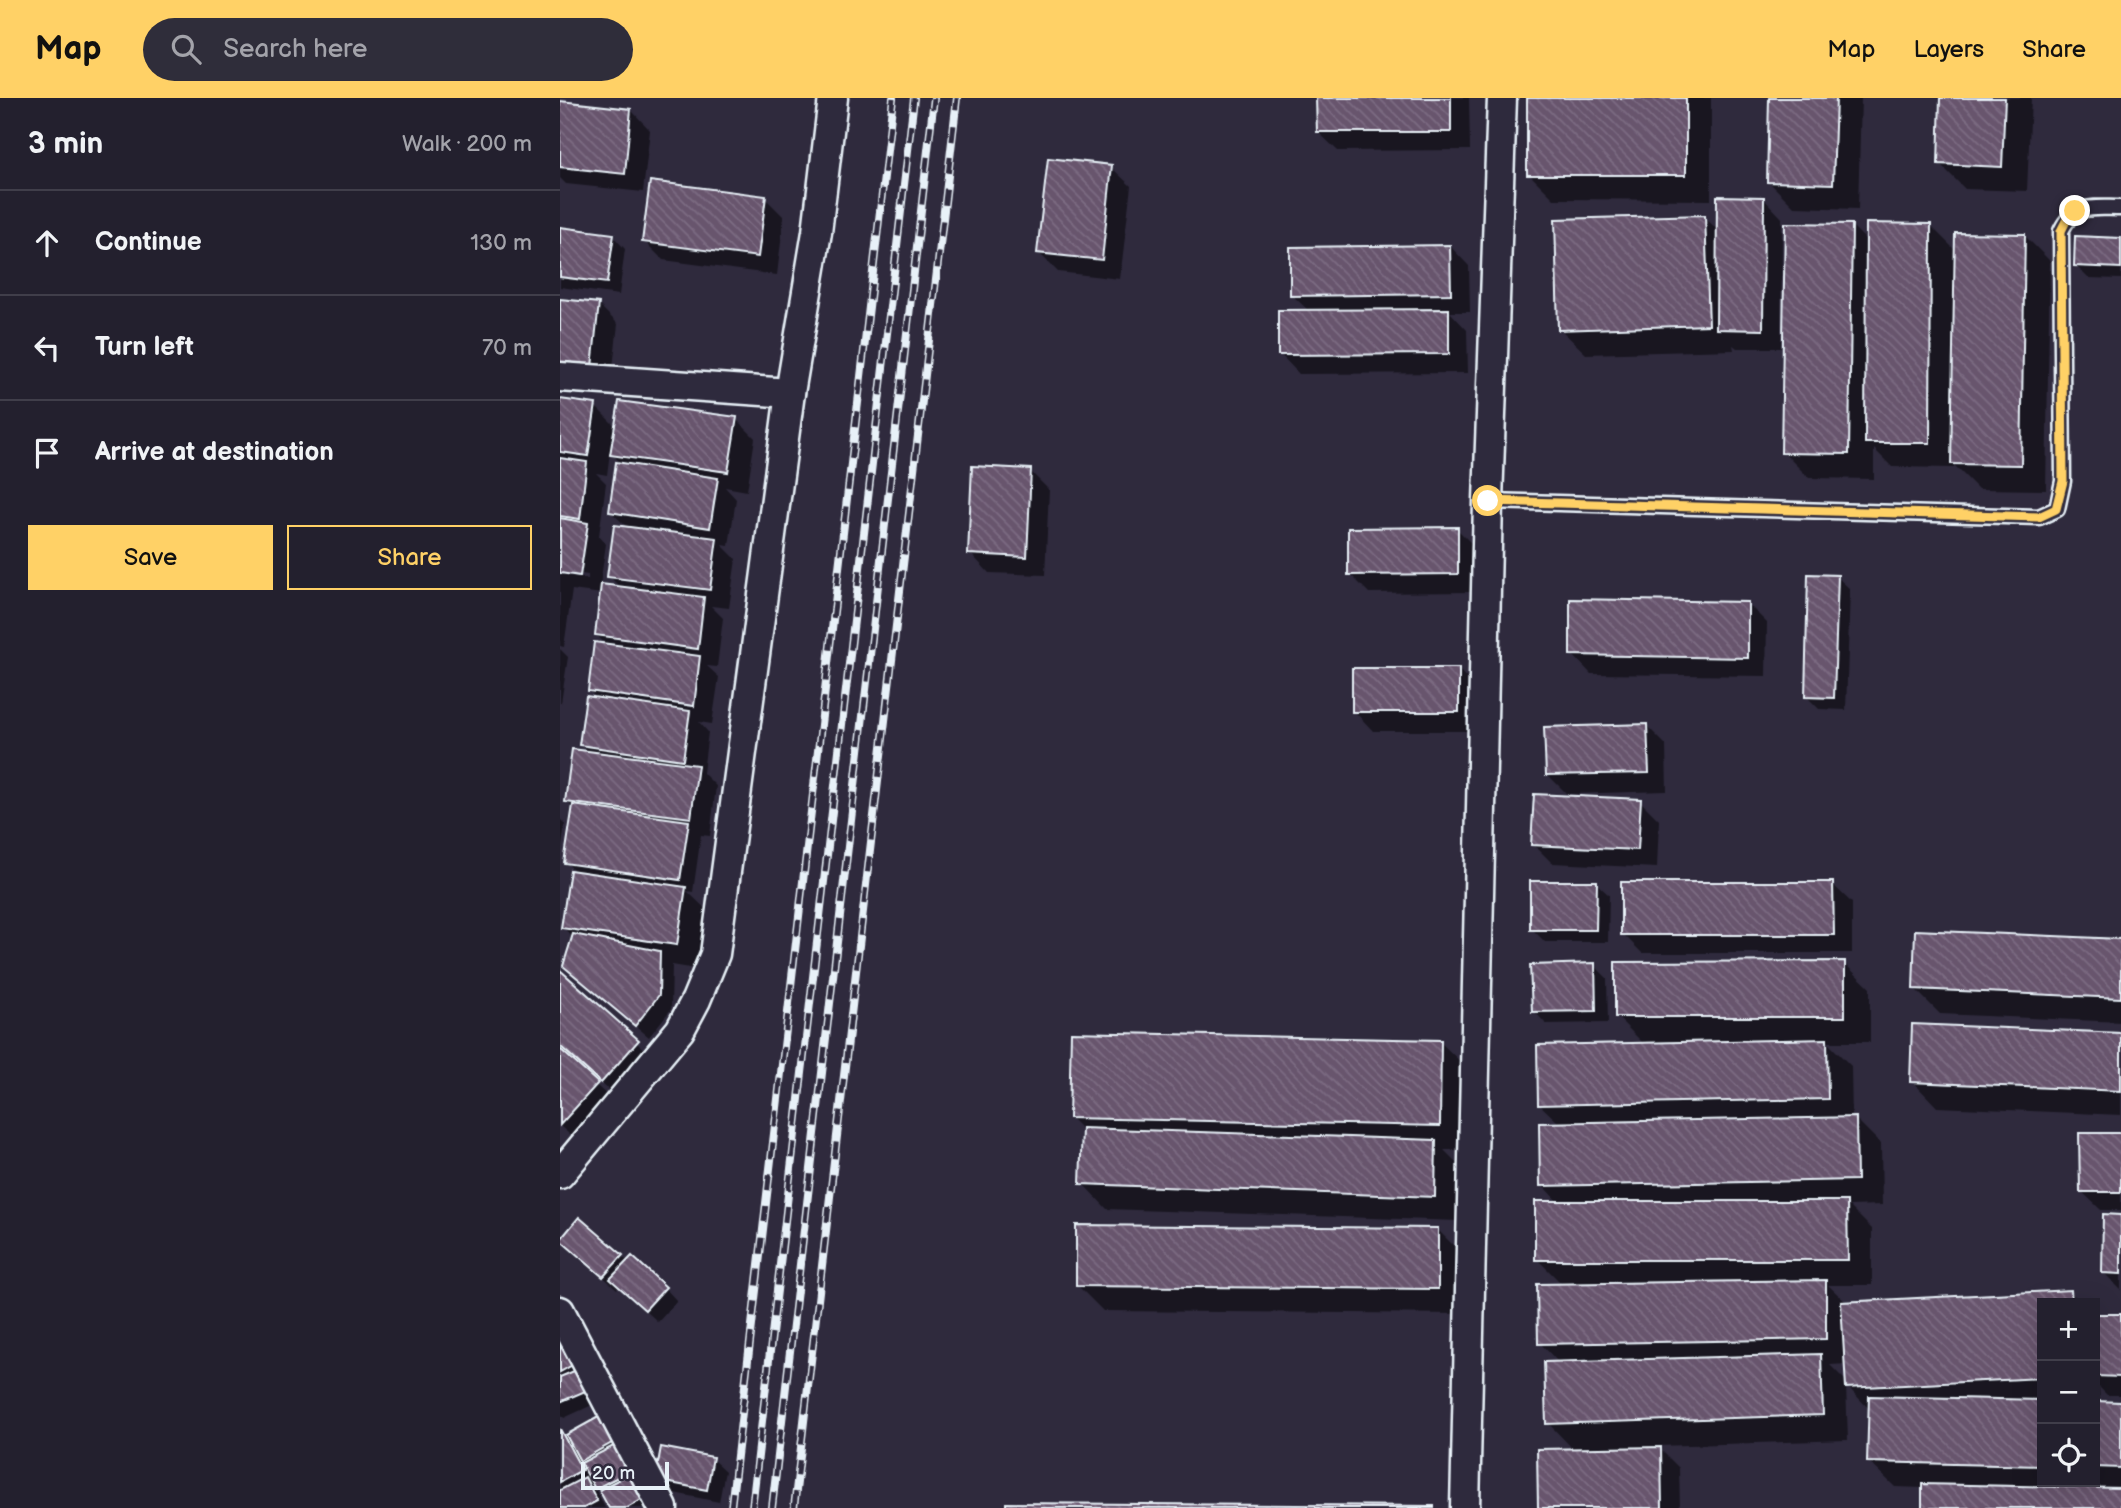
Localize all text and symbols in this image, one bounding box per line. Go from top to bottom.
search box [143,18,633,81]
text: Map [35,29,101,69]
icon: search [167,30,205,68]
text: Search here [223,34,367,65]
text: Map [1827,35,1875,64]
text: Layers [1913,35,1984,64]
text: Share [2022,35,2086,64]
text: 3 min [28,126,103,162]
text: Walk · 200 m [402,130,532,158]
route end [2059,195,2090,226]
icon: ahead [28,224,66,262]
text: Continue [95,227,202,258]
text: 130 m [470,229,532,257]
icon: left [28,329,66,367]
text: Turn left [95,332,194,363]
text: 70 m [482,334,532,362]
icon: arrive [28,434,66,472]
text: Arrive at destination [95,437,334,468]
route start [1472,485,1503,516]
button: Save [28,525,273,590]
button: Share [287,525,532,590]
map controls [2037,1298,2100,1487]
button: + [2037,1298,2100,1361]
button: − [2037,1361,2100,1424]
button: locate [2037,1424,2100,1487]
scale bar [581,1459,668,1491]
text: 20 m [592,1462,635,1485]

